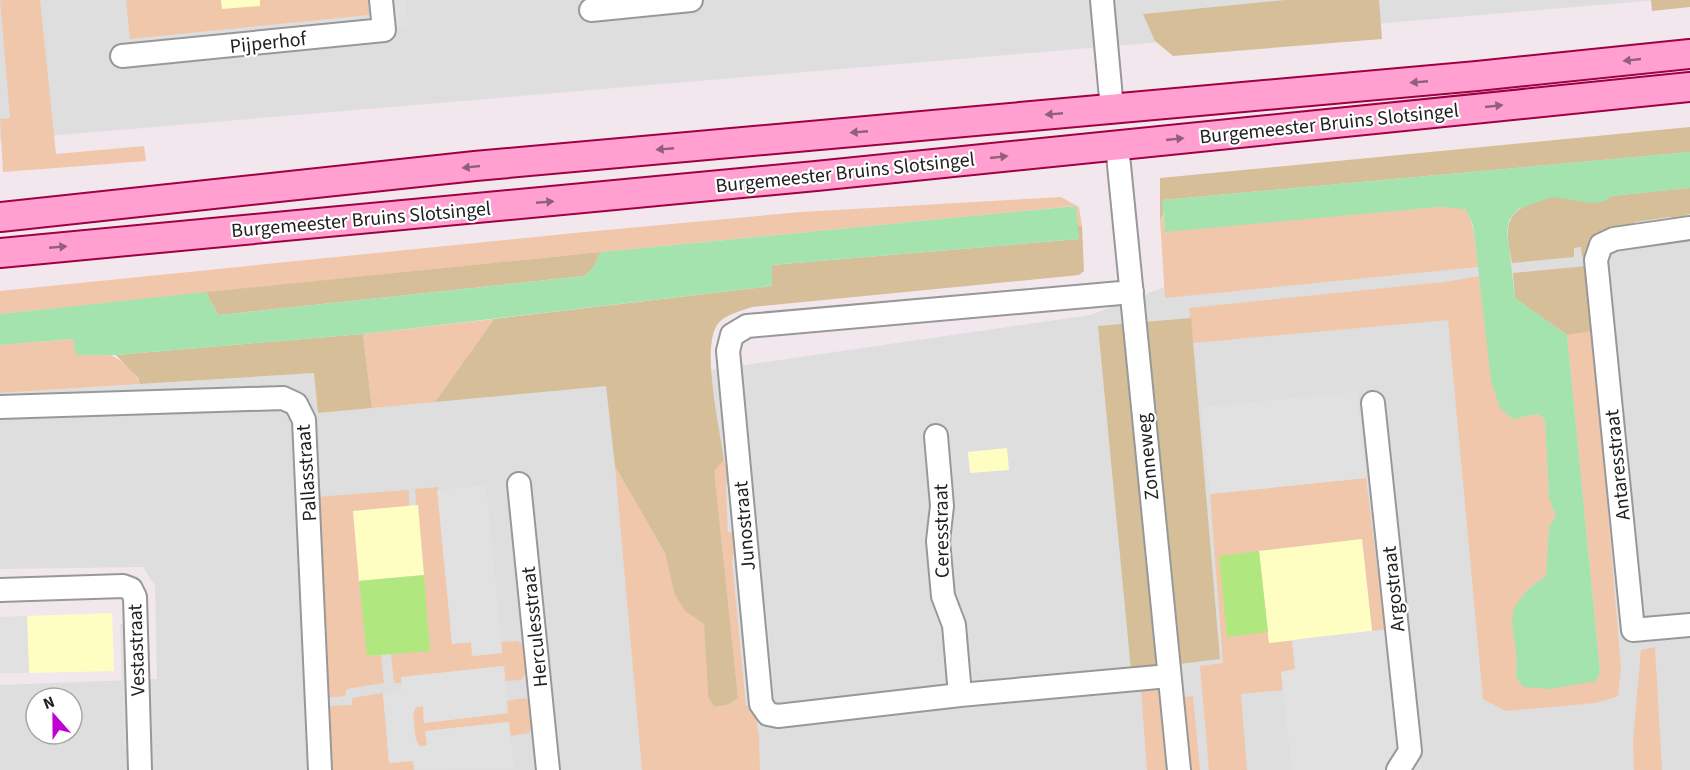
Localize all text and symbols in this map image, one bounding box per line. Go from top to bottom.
street label: Pijperhof [229,25,309,61]
one-way arrow [1622,55,1641,65]
one-way arrow [1410,77,1429,86]
street label: Burgemeester Bruins Slotsingel [1198,96,1460,152]
one-way arrow [1485,102,1504,111]
one-way arrow [1044,109,1063,119]
one-way arrow [850,127,869,137]
one-way arrow [1166,134,1185,144]
one-way arrow [656,144,675,154]
street label: Burgemeester Bruins Slotsingel [714,145,976,201]
one-way arrow [990,152,1009,162]
one-way arrow [461,162,480,172]
street label: Burgemeester Bruins Slotsingel [230,195,492,245]
one-way arrow [536,197,555,207]
one-way arrow [49,242,68,252]
street label: Antaresstraat [1598,408,1638,522]
street label: Zonneweg [1130,412,1166,502]
street label: Pallasstraat [290,423,324,522]
street label: Junostraat [727,480,763,572]
street label: Ceresstraat [927,483,957,578]
street label: Argostraat [1376,544,1412,633]
street label: Herculesstraat [515,565,555,689]
street label: Vestastraat [121,603,153,697]
north arrow [24,686,84,746]
text: N [40,691,58,715]

